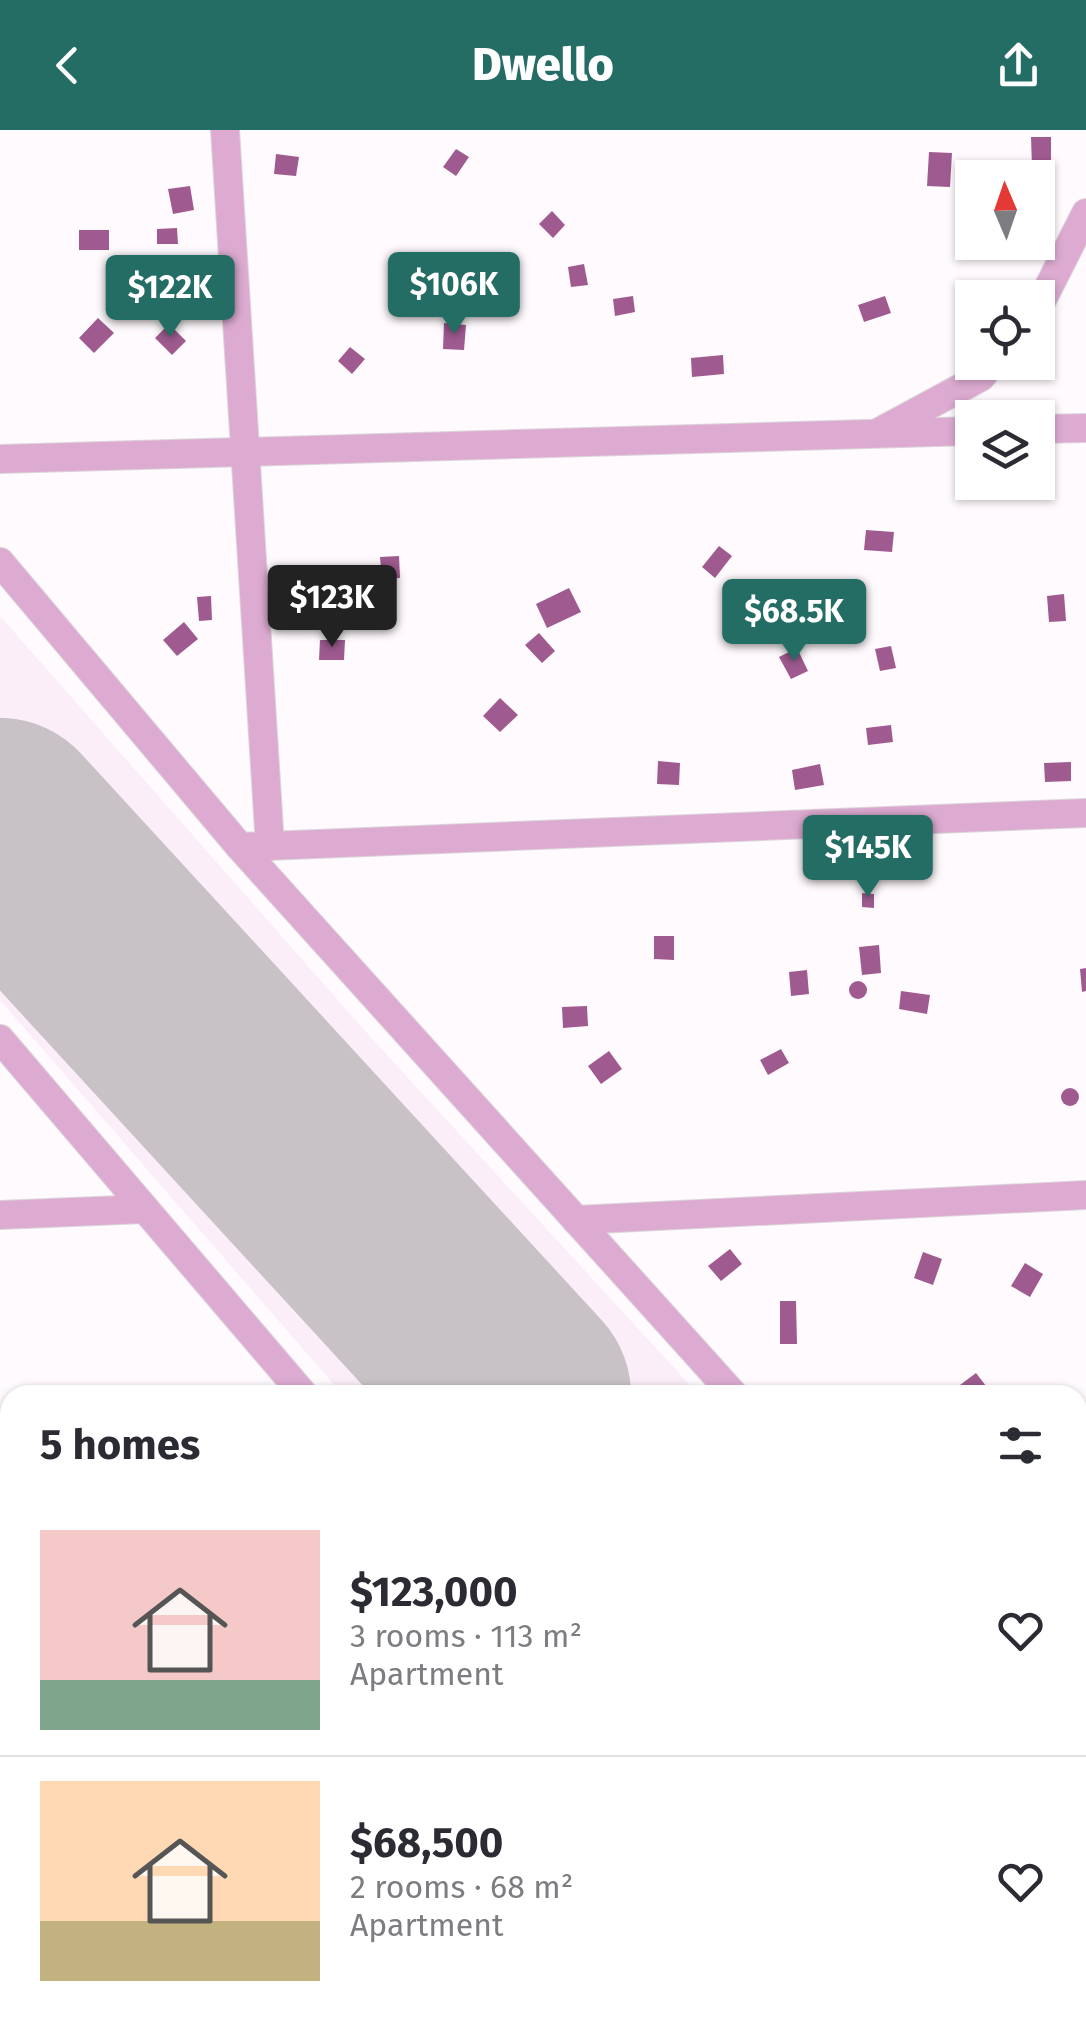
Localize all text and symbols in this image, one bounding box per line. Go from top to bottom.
icon: back [40,38,95,93]
text: Dwello [472,38,614,92]
icon: share [991,38,1046,93]
north arrow [955,160,1055,260]
map controls [955,160,1055,500]
pin: $106K [384,252,524,337]
pin: $122K [100,255,240,340]
text: $106K [410,265,498,303]
text: $122K [128,268,212,306]
button: locate [955,280,1055,380]
button: layers [955,400,1055,500]
pin: $123K [262,565,402,650]
text: $123K [290,578,374,616]
pin: $68.5K [713,579,875,664]
text: $68.5K [744,592,844,630]
pin: $145K [798,815,938,900]
text: $145K [825,828,911,866]
icon: filters [993,1418,1048,1473]
text: 5 homes [40,1420,200,1470]
text: $123,000 [350,1567,518,1617]
icon: home [120,1570,240,1690]
icon: heart [993,1603,1048,1658]
text: 3 rooms · 113 m² [350,1617,582,1655]
text: Apartment [350,1655,504,1693]
text: $68,500 [350,1818,503,1868]
icon: home [120,1821,240,1941]
icon: heart [993,1854,1048,1909]
text: 2 rooms · 68 m² [350,1868,573,1906]
text: Apartment [350,1906,504,1944]

